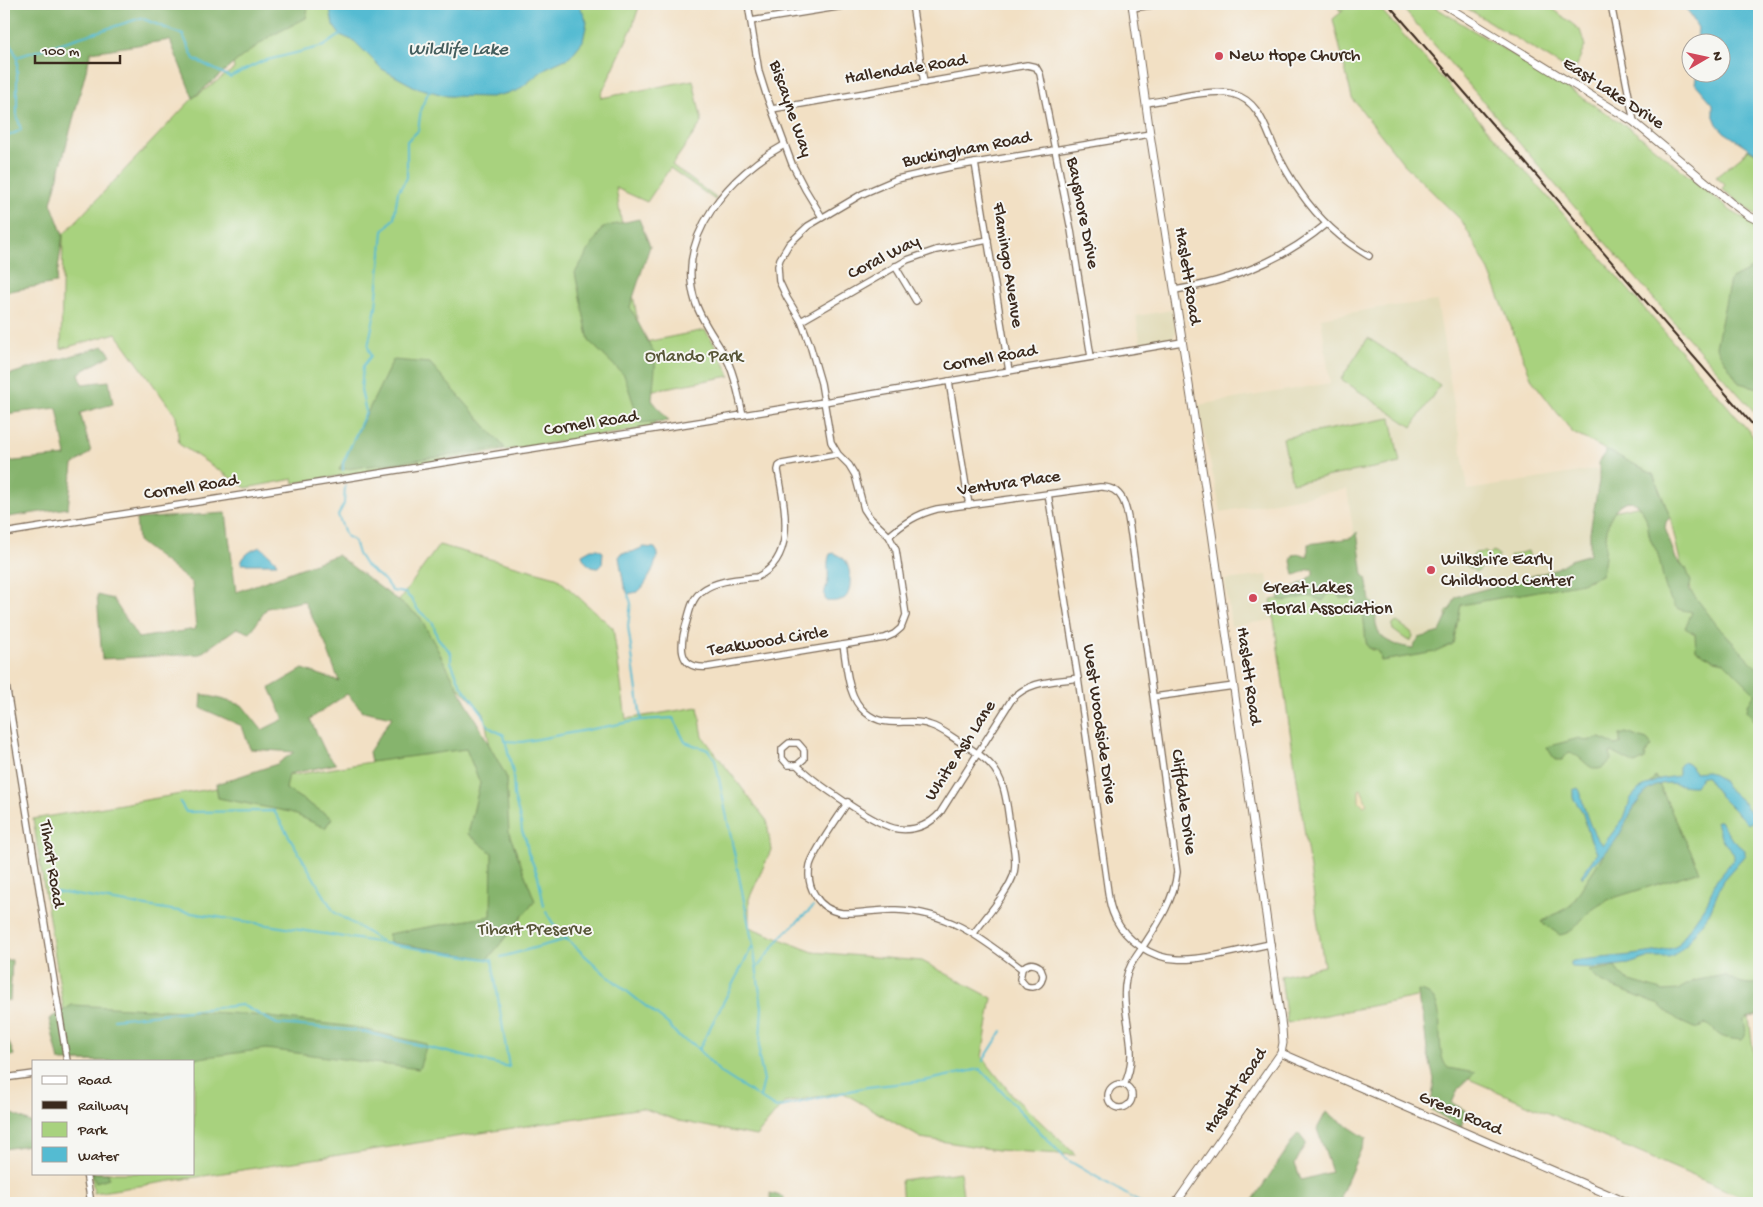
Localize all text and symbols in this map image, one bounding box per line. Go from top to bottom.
scale bar [35,32,120,64]
north arrow [1680,32,1730,82]
water label: Wildlife Lake [408,39,509,62]
text: 100 m [41,43,80,61]
place label: New Hope Church [1229,46,1361,67]
street label: Hallendale Road [843,50,970,90]
marker: New Hope Church [1213,50,1225,62]
text: N [1707,51,1725,62]
street label: East Lake Drive [1558,53,1668,135]
street label: Biscayne Way [763,57,816,160]
street label: Buckingham Road [900,127,1034,173]
street label: Bayshore Drive [1061,155,1103,271]
street label: Flamingo Avenue [987,200,1027,330]
street label: Haslett Road [1169,226,1205,328]
street label: Coral Way [845,231,924,285]
street label: Cornell Road [941,340,1040,378]
park label: Orlando Park [645,347,745,368]
street label: Cornell Road [543,406,641,442]
street label: Ventura Place [955,466,1062,502]
street label: Cornell Road [143,470,241,506]
place label: Wilkshire Early Childhood Center [1441,550,1574,592]
marker: Wilkshire Early Childhood Center [1425,564,1437,576]
place label: Great Lakes Floral Association [1262,578,1393,620]
marker: Great Lakes Floral Association [1247,592,1259,604]
street label: Teakwood Circle [706,622,830,662]
street label: Haslett Road [1231,626,1265,728]
street label: West Woodside Drive [1077,643,1121,806]
street label: White Ash Lane [921,696,1002,805]
street label: Cliffdale Drive [1165,748,1201,857]
street label: Tihart Road [34,818,68,910]
park label: Tihart Preserve [477,920,592,941]
street label: Haslett Road [1200,1043,1273,1138]
legend [32,1060,195,1174]
text: Road [78,1072,112,1090]
street label: Green Road [1415,1087,1506,1142]
text: Railway [78,1098,129,1116]
text: Park [77,1122,108,1140]
text: Water [78,1148,120,1166]

